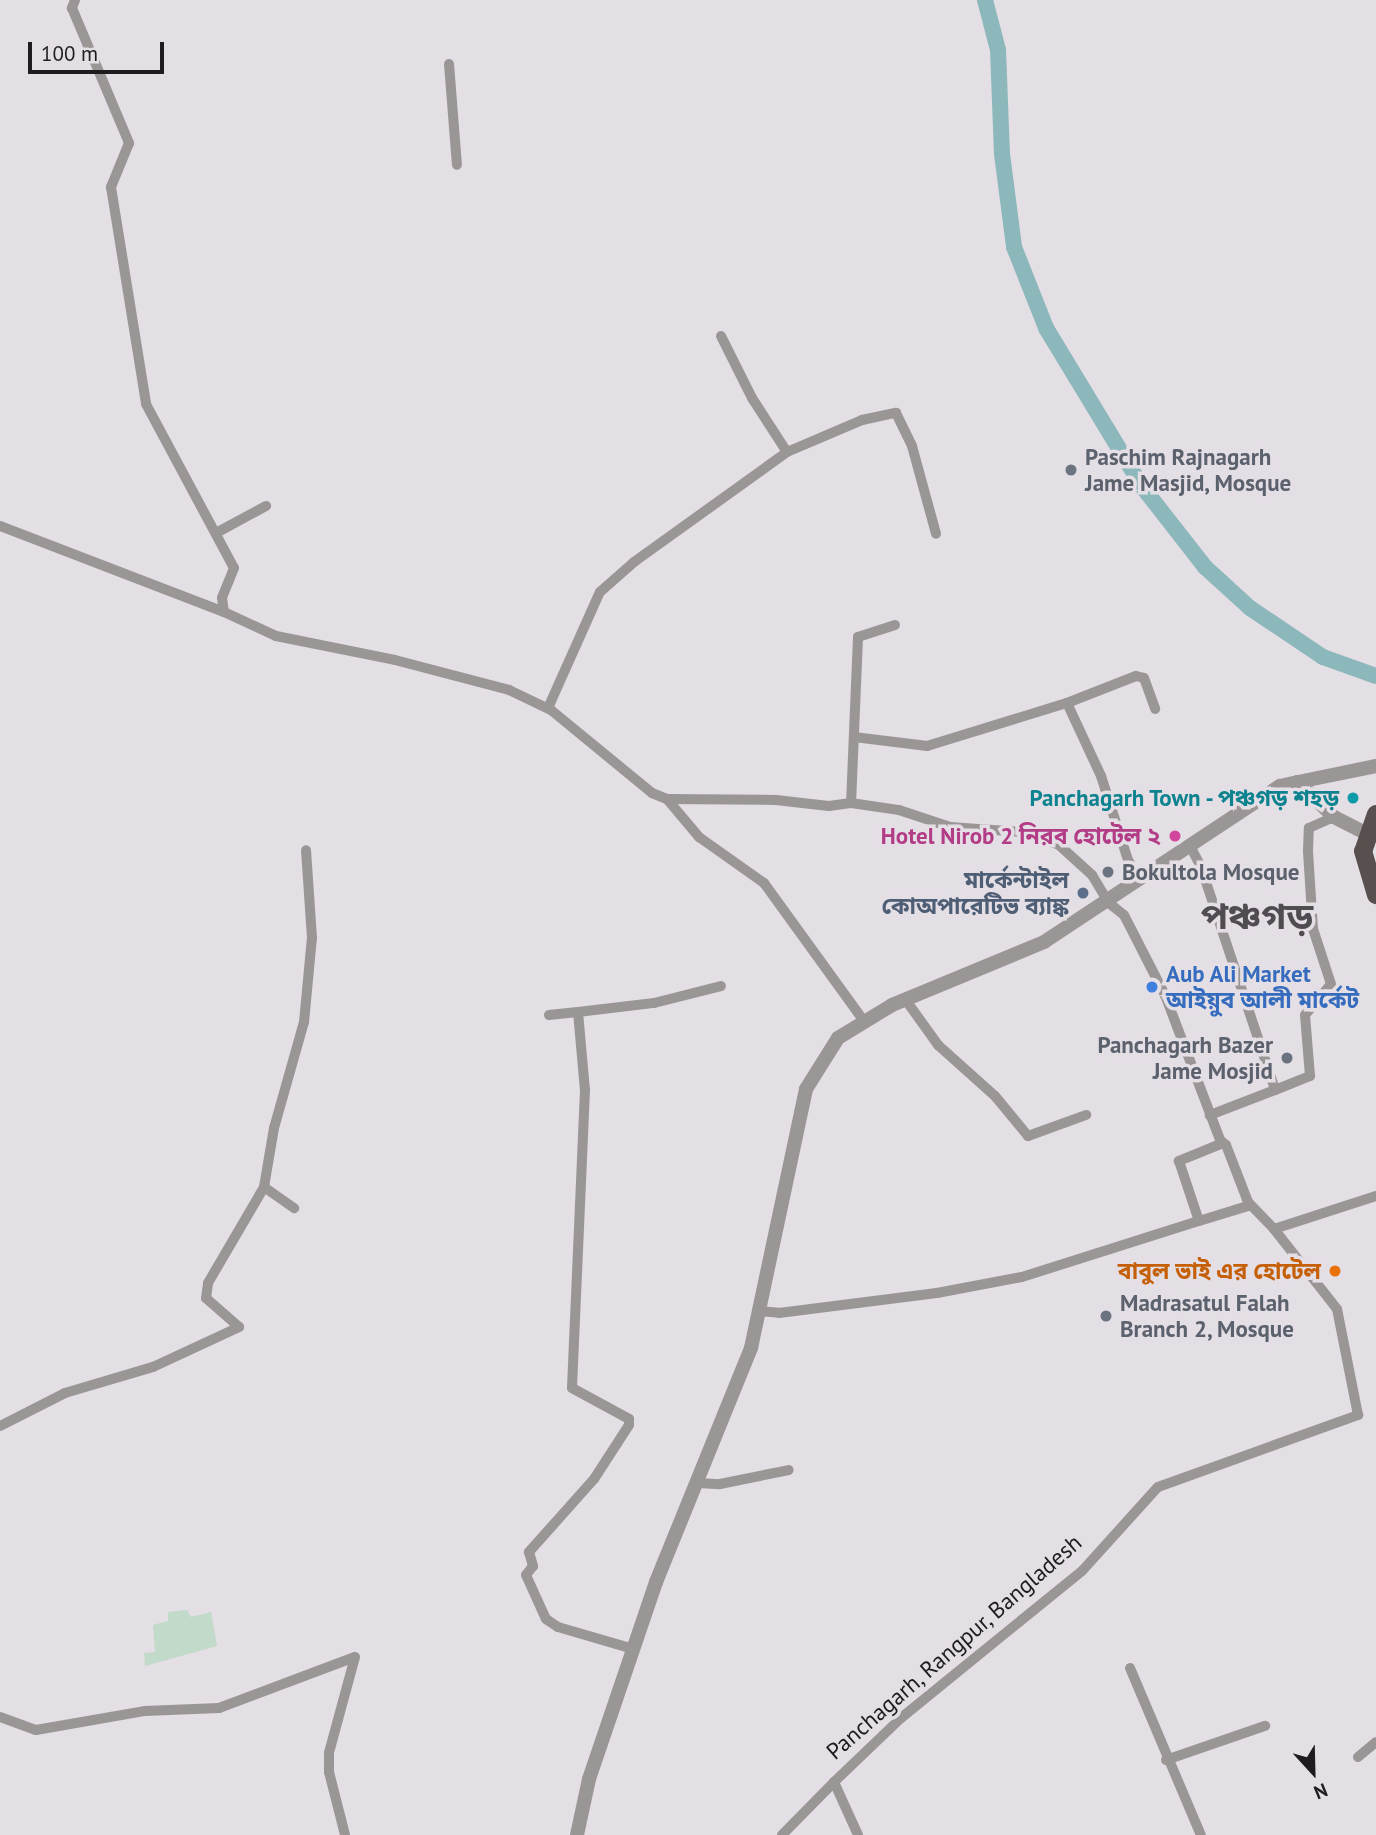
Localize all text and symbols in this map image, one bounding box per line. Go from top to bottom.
scale bar [32,28,168,72]
text: 100 m [41,40,98,67]
place label: Paschim Rajnagarh Jame Masjid, Mosque [1085,443,1293,497]
marker: Paschim Rajnagarh Jame Masjid, Mosque [1063,462,1079,478]
place label: Panchagarh Town - পঞ্চগড় শহড় [1026,784,1339,812]
marker: Panchagarh Town - পঞ্চগড় শহড় [1345,790,1361,806]
place label: Hotel Nirob 2 নিরব হোটেল ২ [881,822,1161,850]
marker: Hotel Nirob 2 নিরব হোটেল ২ [1167,828,1183,844]
place label: Bokultola Mosque [1122,858,1299,886]
marker: Bokultola Mosque [1100,864,1116,880]
place label: মার্কেন্টাইল কোঅপারেটিভ ব্যাঙ্ক [882,866,1069,920]
marker: মার্কেন্টাইল কোঅপারেটিভ ব্যাঙ্ক [1075,885,1091,901]
district label: পঞ্চগড় [1201,893,1313,937]
place label: Aub Ali Market আইয়ুব আলী মার্কেট [1166,960,1359,1014]
marker: Aub Ali Market আইয়ুব আলী মার্কেট [1144,979,1160,995]
place label: Panchagarh Bazer Jame Mosjid [1097,1031,1273,1085]
marker: Panchagarh Bazer Jame Mosjid [1279,1050,1295,1066]
place label: বাবুল ভাই এর হোটেল [1118,1257,1321,1285]
marker: বাবুল ভাই এর হোটেল [1327,1263,1343,1279]
place label: Madrasatul Falah Branch 2, Mosque [1120,1289,1295,1343]
marker: Madrasatul Falah Branch 2, Mosque [1098,1308,1114,1324]
street label: Panchagarh, Rangpur, Bangladesh [819,1528,1089,1766]
north arrow [1278,1737,1348,1807]
text: N [1311,1778,1331,1805]

